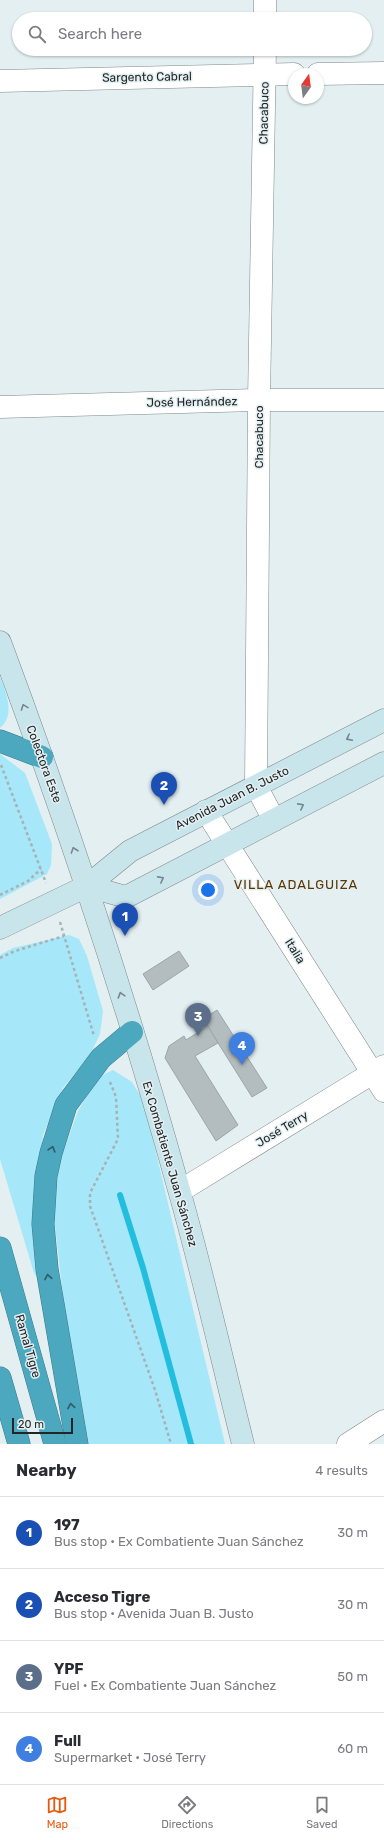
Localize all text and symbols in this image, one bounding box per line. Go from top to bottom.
search box [12,12,372,56]
icon: search [26,23,48,45]
text: Search here [58,25,142,43]
north arrow [288,68,324,104]
street label: Sargento Cabral [102,69,192,85]
street label: Chacabuco [256,81,272,145]
street label: José Hernández [146,394,238,410]
street label: Chacabuco [252,405,266,469]
one-way arrow [20,704,29,711]
street label: Colectora Este [23,723,65,805]
one-way arrow [346,733,354,740]
street label: Avenida Juan B. Justo [173,763,291,833]
pin: 2 [151,772,177,805]
one-way arrow [297,803,304,811]
one-way arrow [71,846,79,853]
one-way arrow [157,876,164,883]
district label: VILLA ADALGUIZA [234,877,358,892]
your location [198,880,218,900]
pin: 1 [112,903,138,936]
street label: Italia [282,936,308,966]
one-way arrow [117,992,126,999]
pin: 3 [185,1003,211,1036]
pin: 4 [229,1032,255,1065]
street label: Ex Combatiente Juan Sánchez [140,1080,200,1248]
street label: José Terry [253,1108,311,1150]
one-way arrow [47,1145,56,1152]
one-way arrow [45,1274,53,1281]
street label: Ramal Tigre [12,1313,44,1380]
one-way arrow [67,1402,75,1409]
scale bar [12,1416,73,1435]
text: 20 m [18,1418,44,1431]
text: Nearby [16,1460,77,1480]
text: 4 results [315,1463,368,1478]
text: 197 [54,1516,80,1534]
text: 1 [26,1525,32,1540]
text: 30 m [337,1525,368,1540]
text: Bus stop · Ex Combatiente Juan Sánchez [54,1534,304,1549]
text: Acceso Tigre [54,1588,150,1606]
text: 2 [25,1597,33,1612]
text: 30 m [337,1597,368,1612]
text: Bus stop · Avenida Juan B. Justo [54,1606,254,1621]
text: YPF [54,1660,84,1678]
text: 3 [25,1669,33,1684]
text: 50 m [337,1669,368,1684]
text: Fuel · Ex Combatiente Juan Sánchez [54,1678,276,1693]
text: Full [54,1732,81,1750]
text: 4 [25,1741,33,1756]
text: 60 m [337,1741,368,1756]
text: Supermarket · José Terry [54,1750,206,1765]
tab: Map [46,1794,68,1831]
tab: Directions [161,1794,213,1831]
tab: Saved [306,1794,338,1831]

